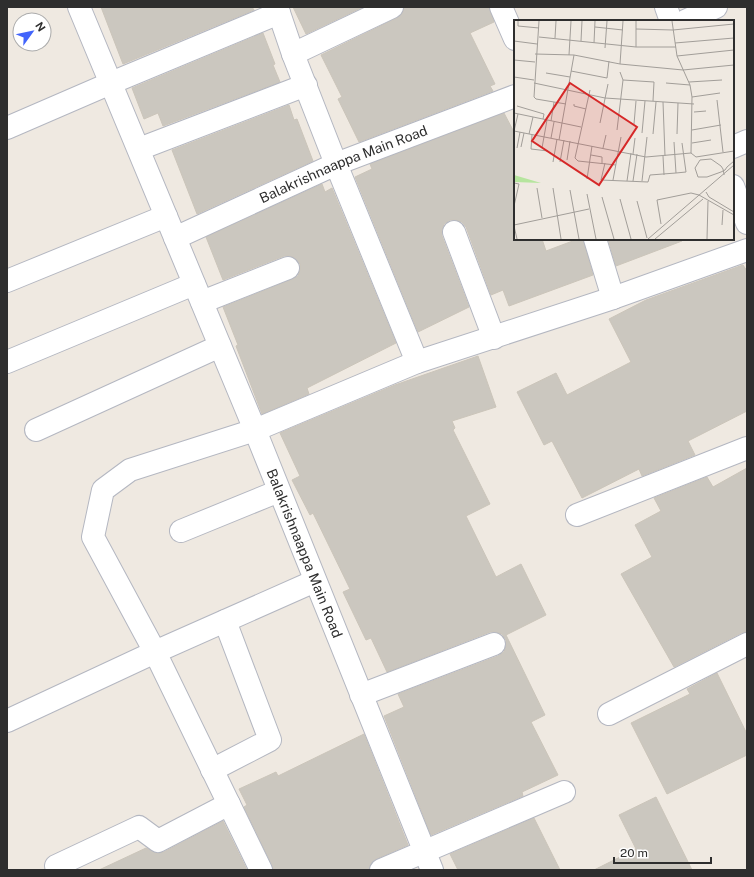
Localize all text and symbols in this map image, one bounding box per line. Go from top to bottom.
north arrow [12,12,52,52]
text: N [33,20,48,33]
inset map [514,20,734,240]
street label: Balakrishnaappa Main Road [257,122,430,206]
street label: Balakrishnaappa Main Road [263,466,346,640]
scale bar [614,839,711,865]
text: 20 m [620,846,648,860]

